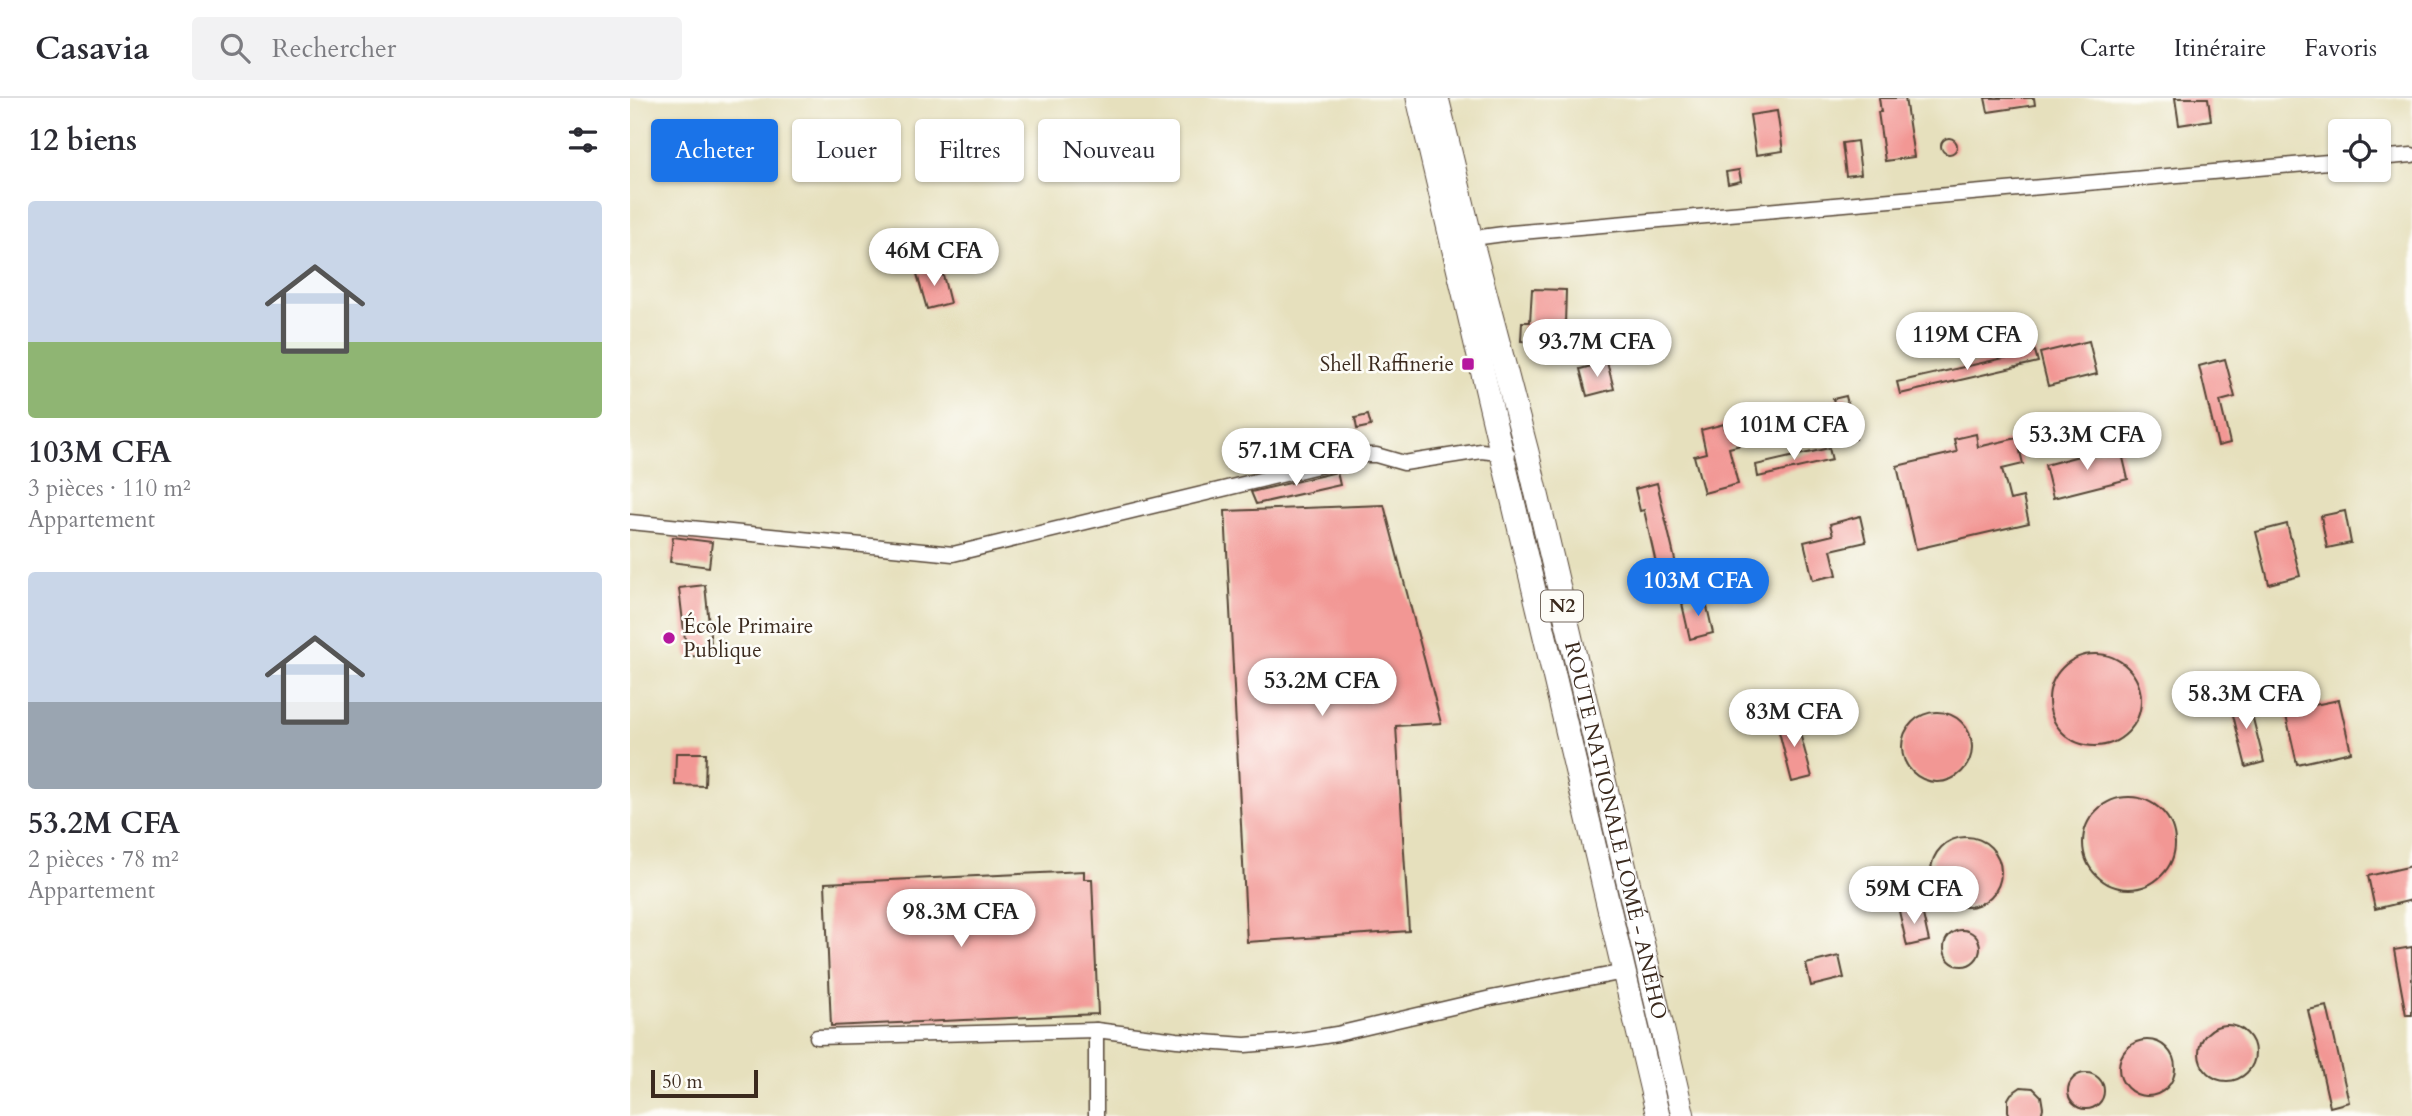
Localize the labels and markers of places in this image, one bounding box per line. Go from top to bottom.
pin: 46M CFA [869,228,999,288]
pin: 119M CFA [1895,313,2039,372]
pin: 93.7M CFA [1517,320,1677,379]
place label: Shell Raffinerie [1320,350,1454,379]
marker: Shell Raffinerie [1460,356,1476,372]
pin: 101M CFA [1722,402,1866,462]
pin: 53.3M CFA [2007,412,2167,472]
pin: 57.1M CFA [1216,428,1376,488]
pin: 103M CFA [1626,559,1770,618]
place label: École Primaire Publique [683,612,813,665]
marker: École Primaire Publique [661,630,677,646]
pin: 53.2M CFA [1242,658,1402,718]
pin: 58.3M CFA [2166,672,2326,731]
pin: 83M CFA [1729,690,1859,749]
pin: 59M CFA [1849,866,1979,926]
pin: 98.3M CFA [881,890,1041,949]

